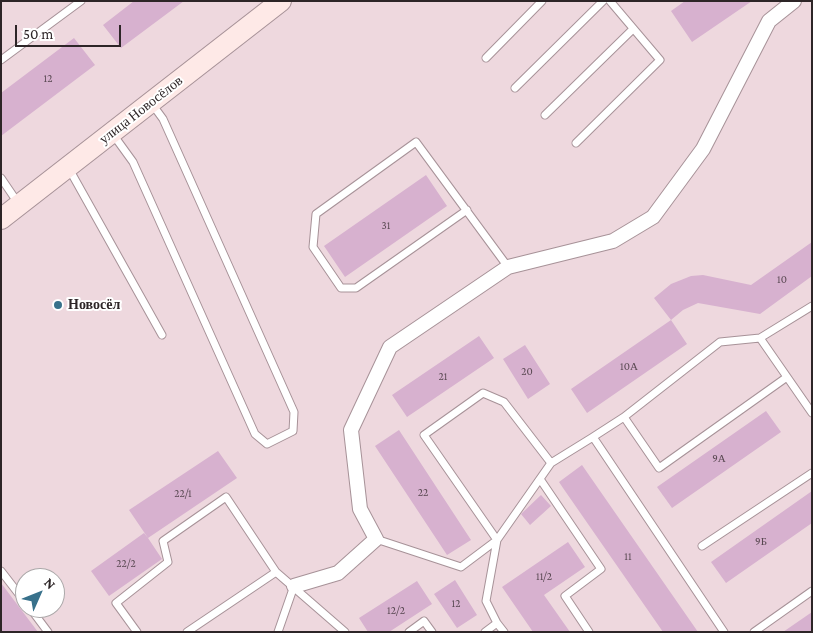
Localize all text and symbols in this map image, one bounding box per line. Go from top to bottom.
scale bar [18,15,124,47]
text: 50 m [23,26,53,42]
house number: 12 [44,72,52,86]
street label: улица Новосёлов [96,72,186,148]
house number: 31 [382,219,390,233]
house number: 10 [777,273,787,287]
place label: Новосёл [68,297,120,313]
marker: Новосёл [52,299,64,311]
house number: 10А [620,360,638,374]
house number: 20 [521,365,533,379]
house number: 21 [439,370,447,384]
house number: 9А [712,452,726,466]
house number: 22 [418,486,428,500]
house number: 22/1 [174,487,192,501]
house number: 9Б [755,535,767,549]
house number: 11 [624,550,632,564]
house number: 22/2 [116,557,136,571]
north arrow [15,568,65,618]
house number: 11/2 [536,570,552,584]
text: N [41,574,59,592]
house number: 12 [452,597,460,611]
house number: 12/2 [387,604,405,618]

